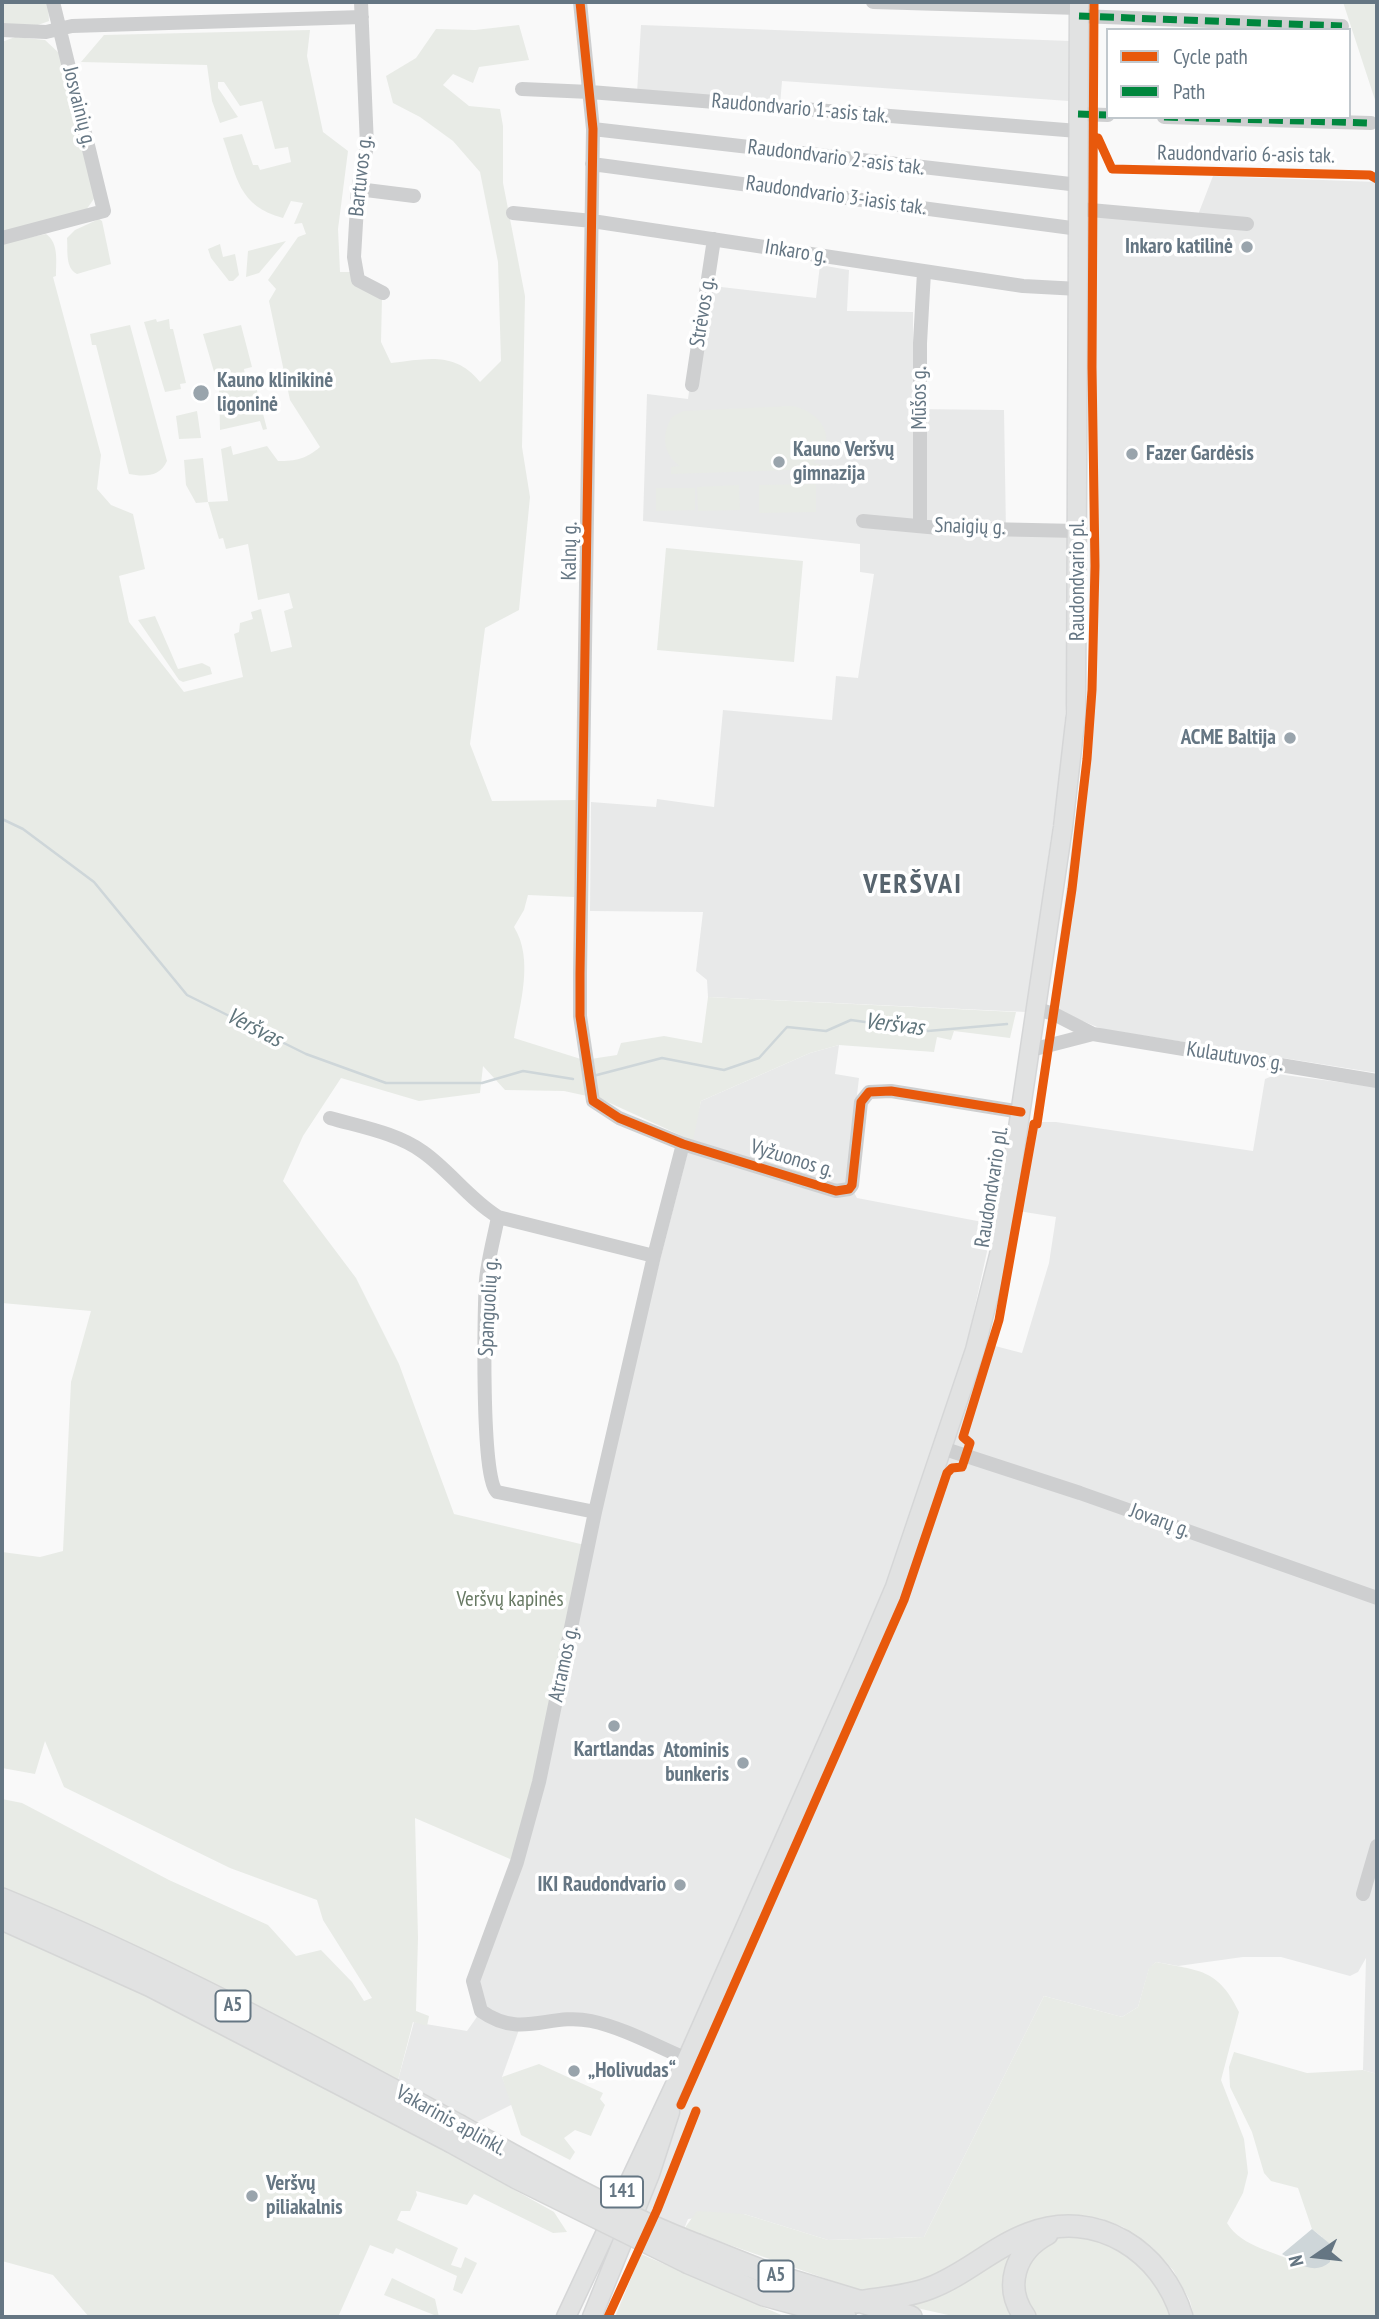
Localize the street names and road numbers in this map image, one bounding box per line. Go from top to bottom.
street label: Josvainių g. [57,64,101,150]
street label: Raudondvario 1-asis tak. [710,89,890,129]
street label: Bartuvos g. [344,134,378,218]
street label: Raudondvario 2-asis tak. [746,135,926,181]
street label: Raudondvario 6-asis tak. [1157,141,1335,169]
street label: Raudondvario 3-iasis tak. [744,171,928,221]
street label: Inkaro g. [763,235,829,269]
street label: Strėvos g. [685,275,721,349]
street label: Mūšos g. [907,366,933,430]
street label: Snaigių g. [934,513,1006,541]
street label: Raudondvario pl. [1065,519,1091,641]
street label: Kalnų g. [557,521,583,581]
street label: Kulautuvos g. [1185,1037,1285,1077]
street label: Raudondvario pl. [970,1125,1014,1249]
street label: Vyžuonos g. [747,1134,837,1184]
street label: Spanguolių g. [474,1257,504,1357]
street label: Jovarų g. [1126,1498,1194,1544]
street label: Atramos g. [544,1624,584,1704]
road number: A5 [216,1990,250,2022]
street label: Vakarinis aplinkl. [391,2080,511,2162]
road number: 141 [601,2176,643,2208]
road number: A5 [758,2260,794,2292]

